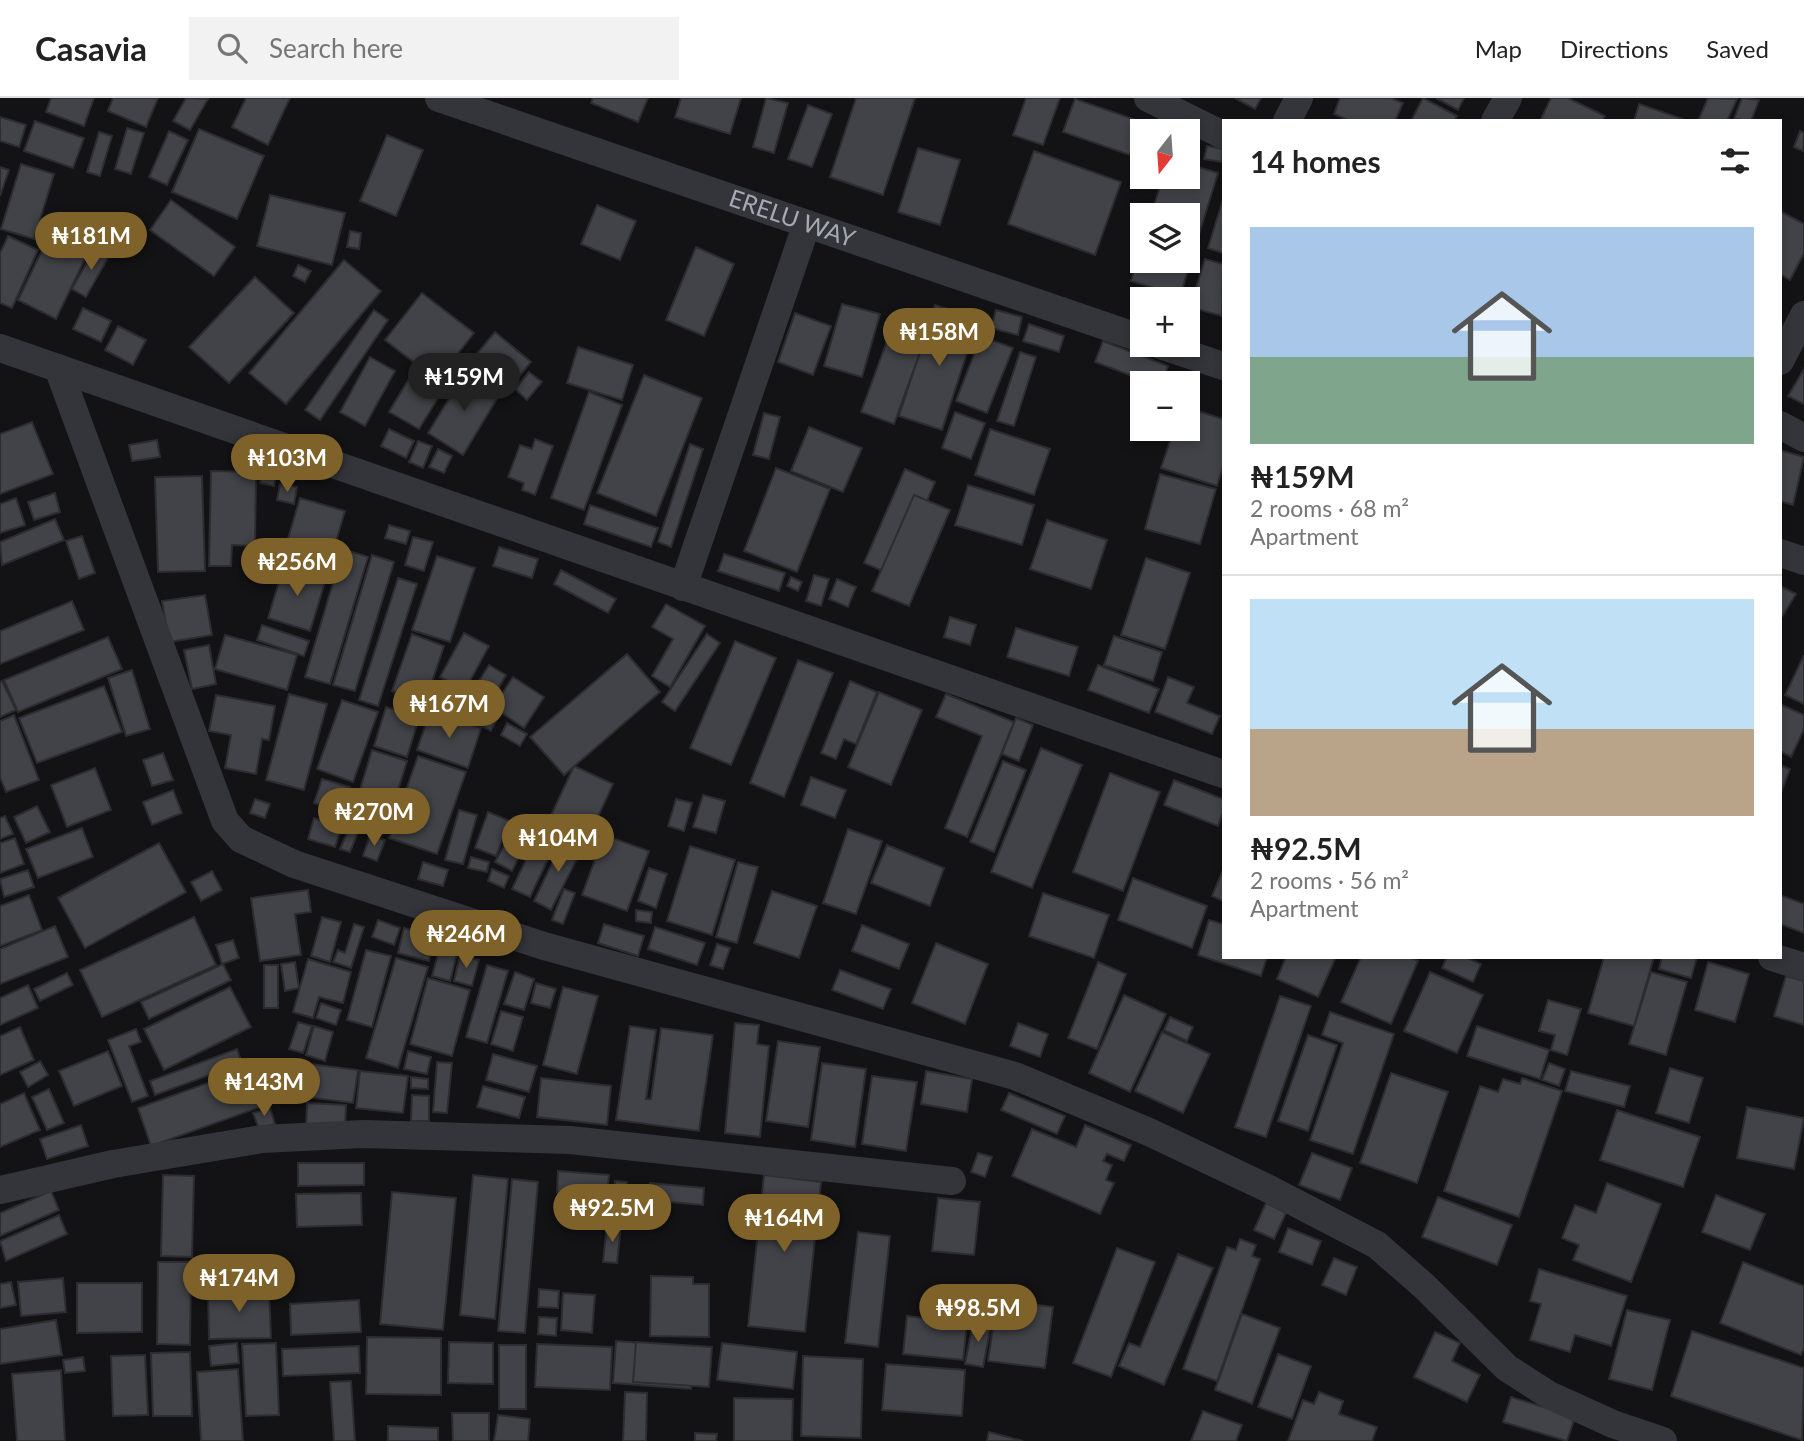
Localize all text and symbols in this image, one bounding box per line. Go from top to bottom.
search box [189,17,679,80]
text: Casavia [35,28,147,68]
icon: search [213,29,251,67]
text: Search here [269,32,403,64]
text: Map [1475,34,1522,63]
text: Directions [1560,34,1668,63]
text: Saved [1706,34,1769,63]
north arrow [1130,119,1200,189]
map controls [1130,119,1200,441]
icon: filters [1716,142,1754,180]
text: 14 homes [1250,143,1381,179]
street label: ERELU WAY [726,182,859,252]
button: layers [1130,203,1200,273]
pin: ₦181M [42,212,140,272]
text: ₦181M [51,221,131,249]
icon: home [1439,273,1565,399]
button: + [1130,287,1200,357]
pin: ₦158M [890,308,988,368]
text: ₦158M [899,317,979,345]
pin: ₦159M [415,354,513,413]
text: ₦159M [424,362,504,390]
button: − [1130,371,1200,441]
pin: ₦103M [238,434,336,494]
text: ₦103M [247,443,327,471]
text: ₦159M [1250,458,1355,494]
text: 2 rooms · 68 m² [1250,494,1409,522]
text: Apartment [1250,522,1358,550]
pin: ₦256M [248,538,346,598]
text: ₦256M [257,547,337,575]
icon: home [1439,645,1565,771]
pin: ₦167M [400,680,498,740]
text: ₦167M [409,689,489,717]
pin: ₦270M [325,788,423,848]
text: ₦270M [334,797,414,825]
pin: ₦104M [509,814,607,874]
text: ₦104M [518,823,598,851]
text: ₦92.5M [1250,830,1362,866]
text: 2 rooms · 56 m² [1250,866,1409,894]
text: Apartment [1250,894,1358,922]
pin: ₦246M [417,910,515,970]
text: ₦246M [426,919,506,947]
pin: ₦143M [215,1058,313,1118]
text: ₦143M [224,1067,304,1095]
pin: ₦92.5M [555,1184,669,1244]
text: ₦92.5M [569,1193,655,1221]
pin: ₦164M [735,1194,833,1254]
text: ₦164M [744,1203,824,1231]
pin: ₦174M [190,1254,288,1314]
text: ₦174M [199,1263,279,1291]
pin: ₦98.5M [921,1284,1035,1344]
text: ₦98.5M [935,1293,1021,1321]

